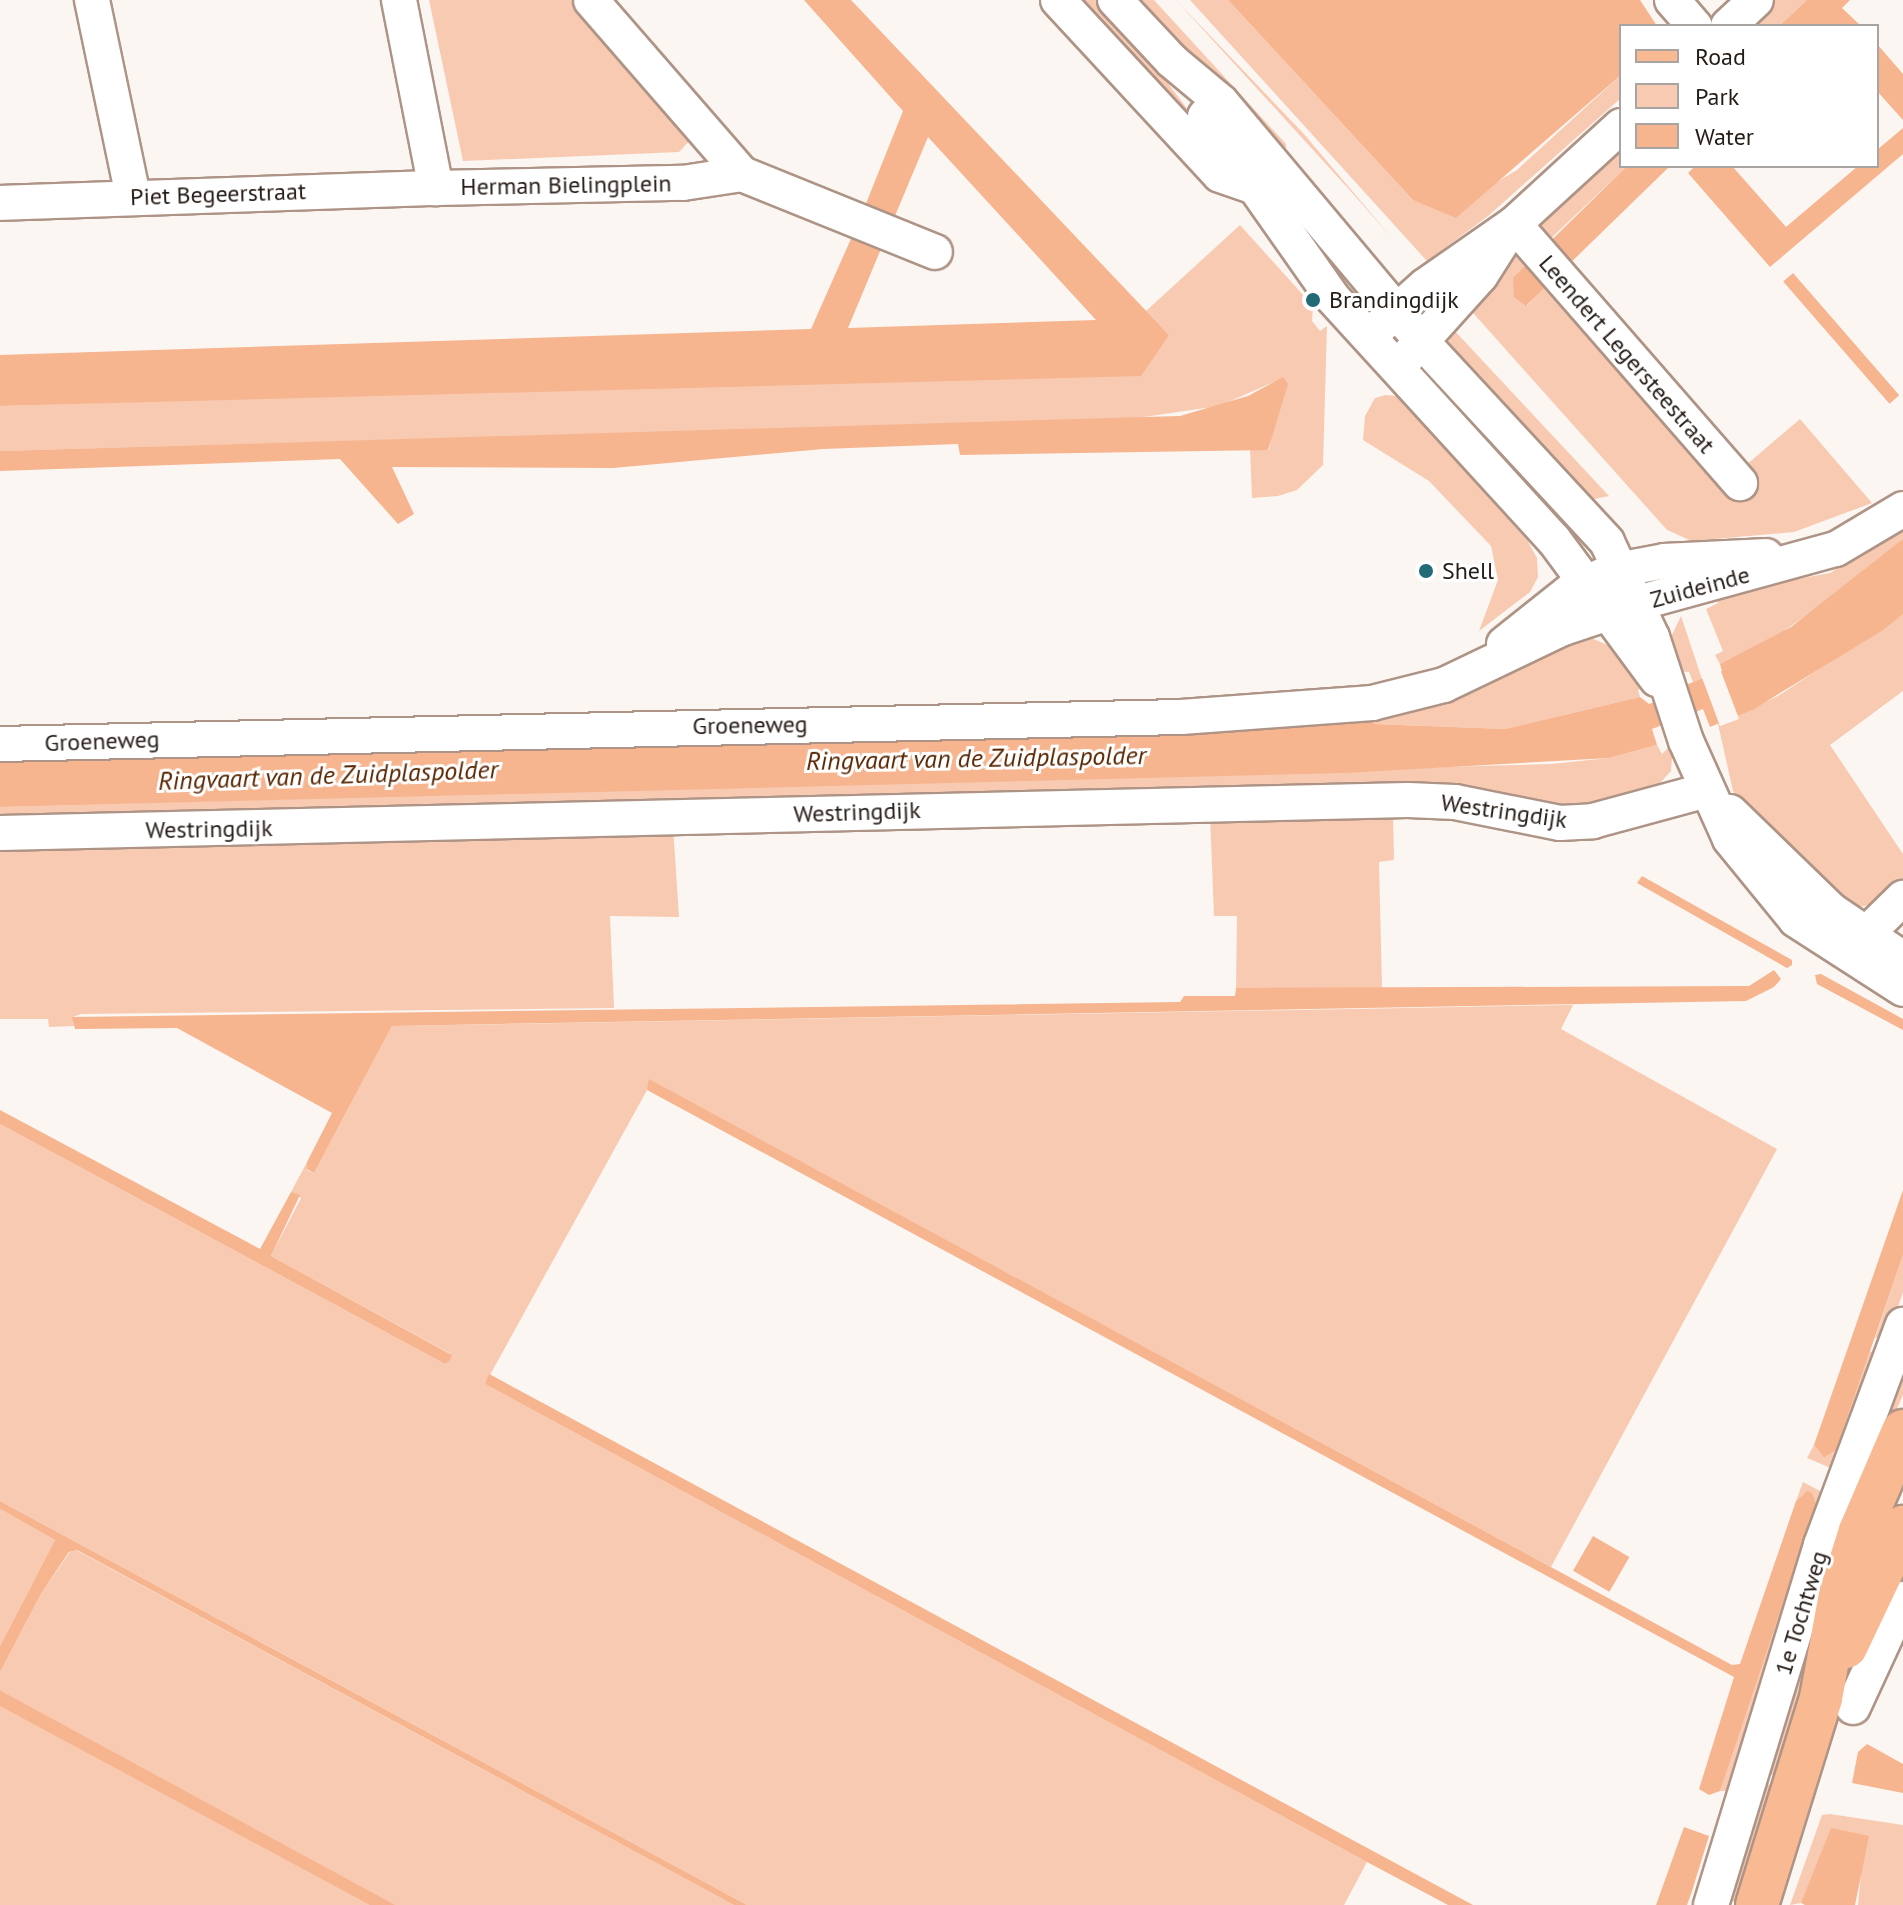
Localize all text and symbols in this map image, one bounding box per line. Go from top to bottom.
legend [1619,24,1879,168]
text: Road [1695,41,1746,72]
text: Park [1695,81,1739,112]
text: Water [1695,121,1754,152]
street label: Herman Bielingplein [460,169,672,201]
street label: Piet Begeerstraat [130,177,306,211]
street label: Leendert Legersteestraat [1533,249,1721,459]
place label: Brandingdijk [1329,286,1459,314]
marker: Brandingdijk [1304,291,1322,309]
place label: Shell [1442,557,1494,585]
street label: Zuideinde [1647,560,1753,614]
marker: Shell [1417,562,1435,580]
street label: Groeneweg [692,710,808,740]
street label: Groeneweg [44,725,160,757]
water label: Ringvaart van de Zuidplaspolder [805,739,1147,777]
water label: Ringvaart van de Zuidplaspolder [157,753,499,797]
street label: Westringdijk [1439,788,1569,834]
street label: Westringdijk [793,795,921,829]
street label: Westringdijk [145,813,273,845]
street label: 1e Tochtweg [1768,1547,1834,1679]

